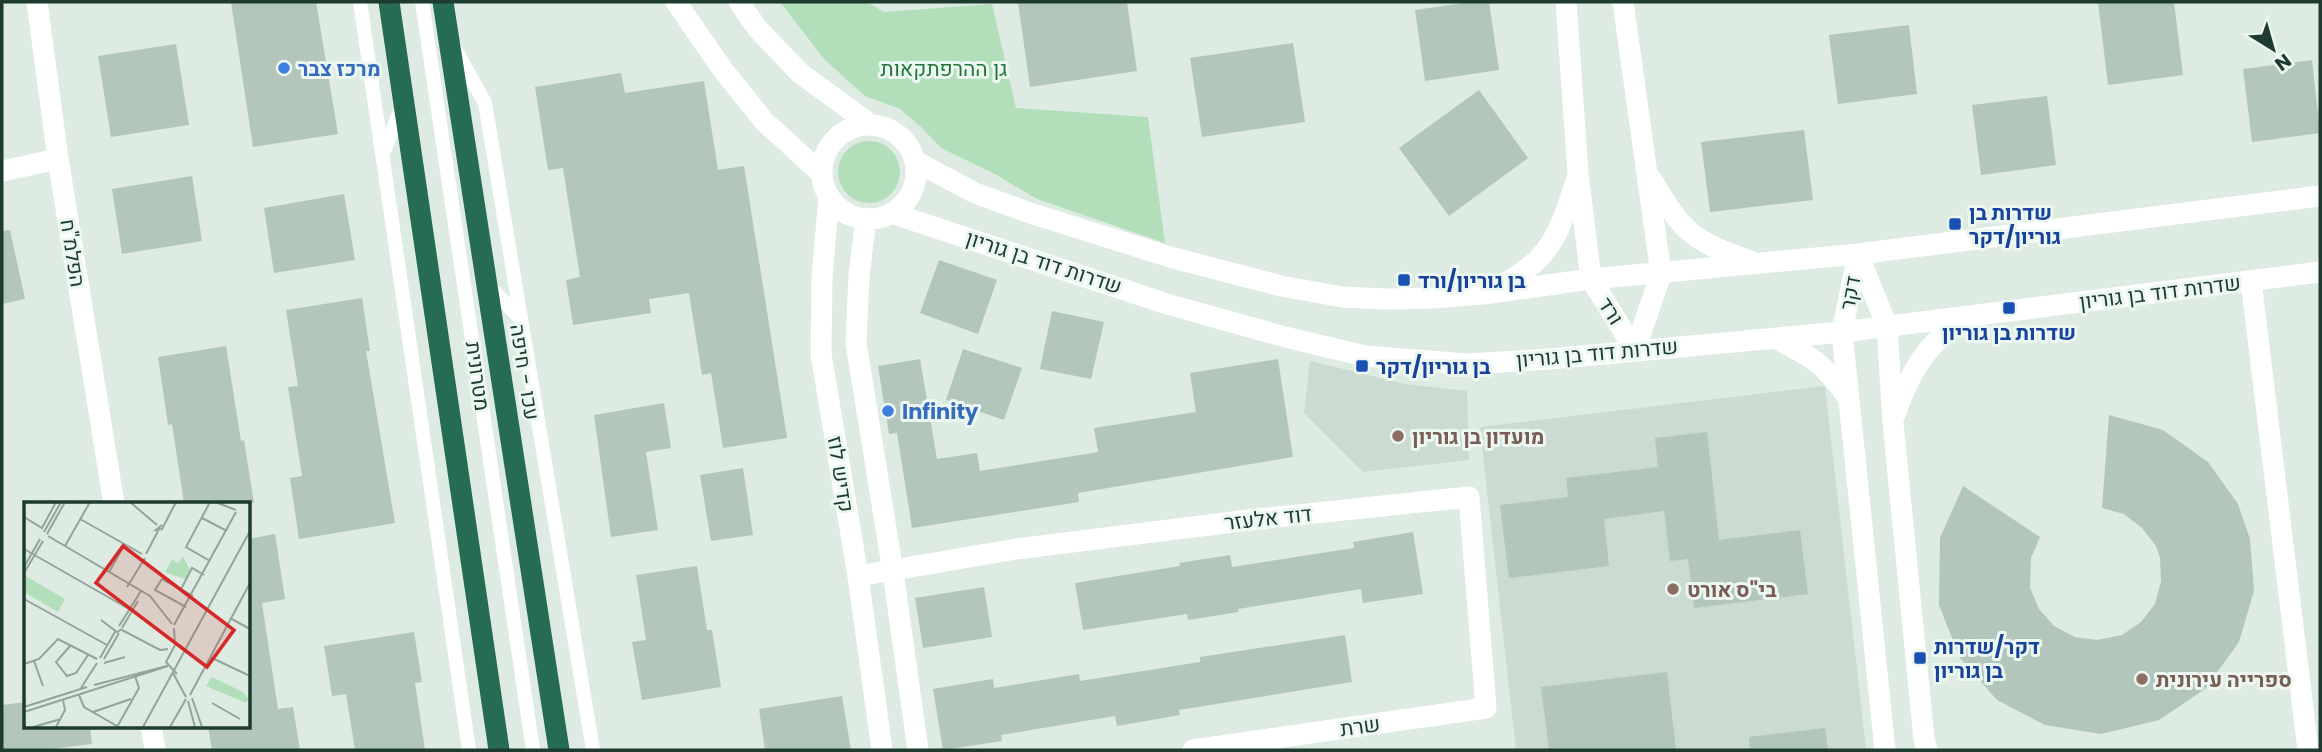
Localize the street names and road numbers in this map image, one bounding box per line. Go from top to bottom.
street label: הפלמ"ח [53,217,93,289]
street label: שדרות דוד בן גוריון [962,223,1126,301]
street label: שדרות דוד בן גוריון [2078,268,2242,316]
street label: דקר [1832,273,1868,313]
street label: ורד [1591,292,1631,330]
street label: עכו - חיפה [503,322,547,422]
street label: שדרות דוד בן גוריון [1515,331,1679,375]
street label: מטרונית [459,339,497,413]
street label: קדיש לוז [821,434,861,514]
street label: דוד אלעזר [1223,499,1313,537]
street label: שרת [1338,709,1382,743]

